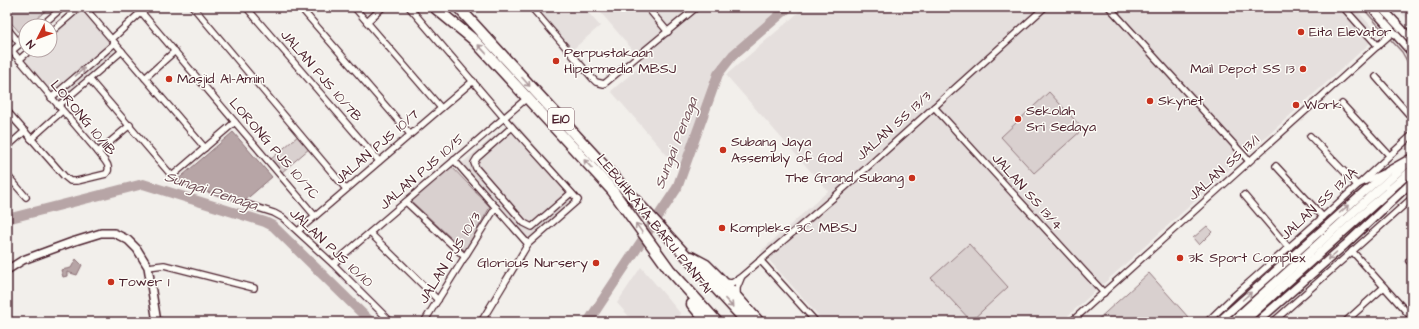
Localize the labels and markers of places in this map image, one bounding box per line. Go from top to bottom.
place label: Eita Elevator [1309,22,1392,42]
marker: Eita Elevator [1296,27,1306,37]
place label: Perpustakaan Hipermedia MBSJ [564,43,677,79]
marker: Perpustakaan Hipermedia MBSJ [551,56,561,66]
place label: Mail Depot SS 13 [1190,59,1295,79]
marker: Mail Depot SS 13 [1298,64,1308,74]
place label: Masjid Al-Amin [177,69,265,89]
marker: Masjid Al-Amin [164,74,174,84]
place label: Skynet [1158,91,1204,111]
place label: Work [1304,95,1342,115]
marker: Skynet [1145,96,1155,106]
marker: Work [1291,100,1301,110]
place label: Sekolah Sri Sedaya [1026,101,1096,137]
marker: Sekolah Sri Sedaya [1013,114,1023,124]
place label: Subang Jaya Assembly of God [731,132,842,168]
marker: Subang Jaya Assembly of God [718,145,728,155]
place label: The Grand Subang [786,168,904,188]
marker: The Grand Subang [907,173,917,183]
place label: Kompleks 3C MBSJ [730,218,857,238]
marker: Kompleks 3C MBSJ [717,223,727,233]
place label: 3K Sport Complex [1188,248,1306,268]
place label: Glorious Nursery [477,253,588,273]
marker: 3K Sport Complex [1175,253,1185,263]
marker: Glorious Nursery [591,258,601,268]
place label: Tower 1 [119,272,170,292]
marker: Tower 1 [106,277,116,287]

